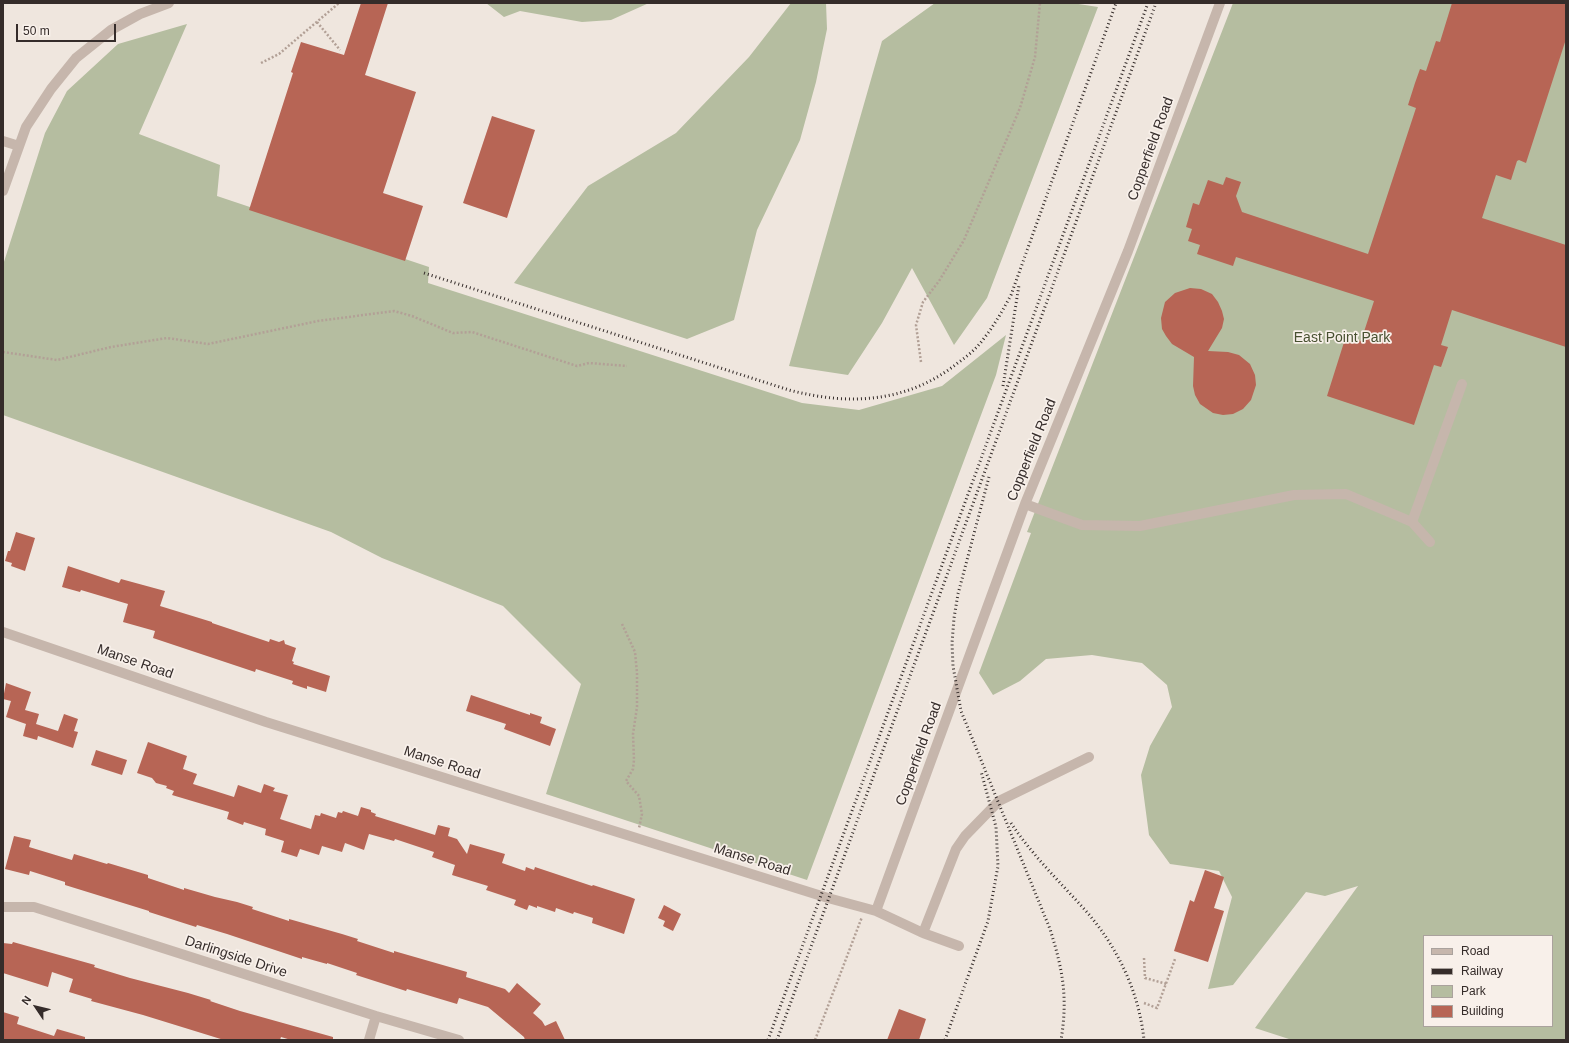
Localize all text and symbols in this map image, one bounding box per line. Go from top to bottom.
scale bar [18,16,118,42]
text: 50 m [23,24,50,38]
street label: Copperfield Road [1124,95,1178,203]
park label: East Point Park [1294,330,1390,346]
street label: Copperfield Road [1004,396,1060,504]
street label: Manse Road [95,641,175,683]
street label: Copperfield Road [892,700,946,808]
street label: Manse Road [402,743,482,783]
street label: Manse Road [712,840,792,880]
street label: Darlingside Drive [183,933,289,981]
legend [1423,935,1553,1027]
text: Road [1461,944,1490,958]
text: Railway [1461,964,1503,978]
text: Park [1461,984,1486,998]
north arrow [16,987,56,1027]
text: N [19,993,33,1007]
text: Building [1461,1004,1504,1018]

